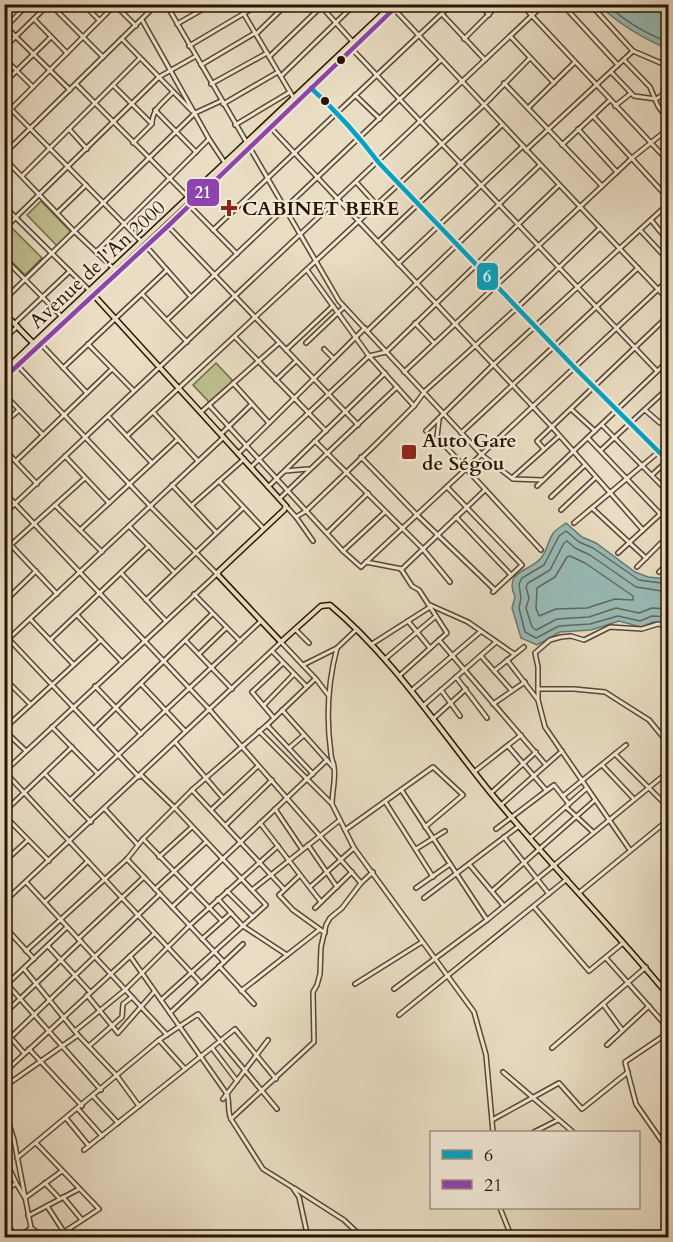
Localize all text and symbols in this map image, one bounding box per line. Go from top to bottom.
unlabelled marker [335,54,347,66]
unlabelled marker [319,95,331,107]
line badge: 21 [186,178,220,207]
text: 21 [195,182,211,204]
street label: Avenue de l'An 2000 [23,194,171,335]
place label: CABINET BERE [242,195,399,222]
marker: CABINET BERE [220,199,238,217]
line badge: 6 [476,262,499,291]
text: 6 [483,266,491,288]
place label: Auto Gare de Ségou [422,427,517,477]
marker: Auto Gare de Ségou [400,443,418,461]
legend [430,1131,640,1209]
text: 6 [484,1143,493,1168]
text: 21 [484,1173,502,1198]

